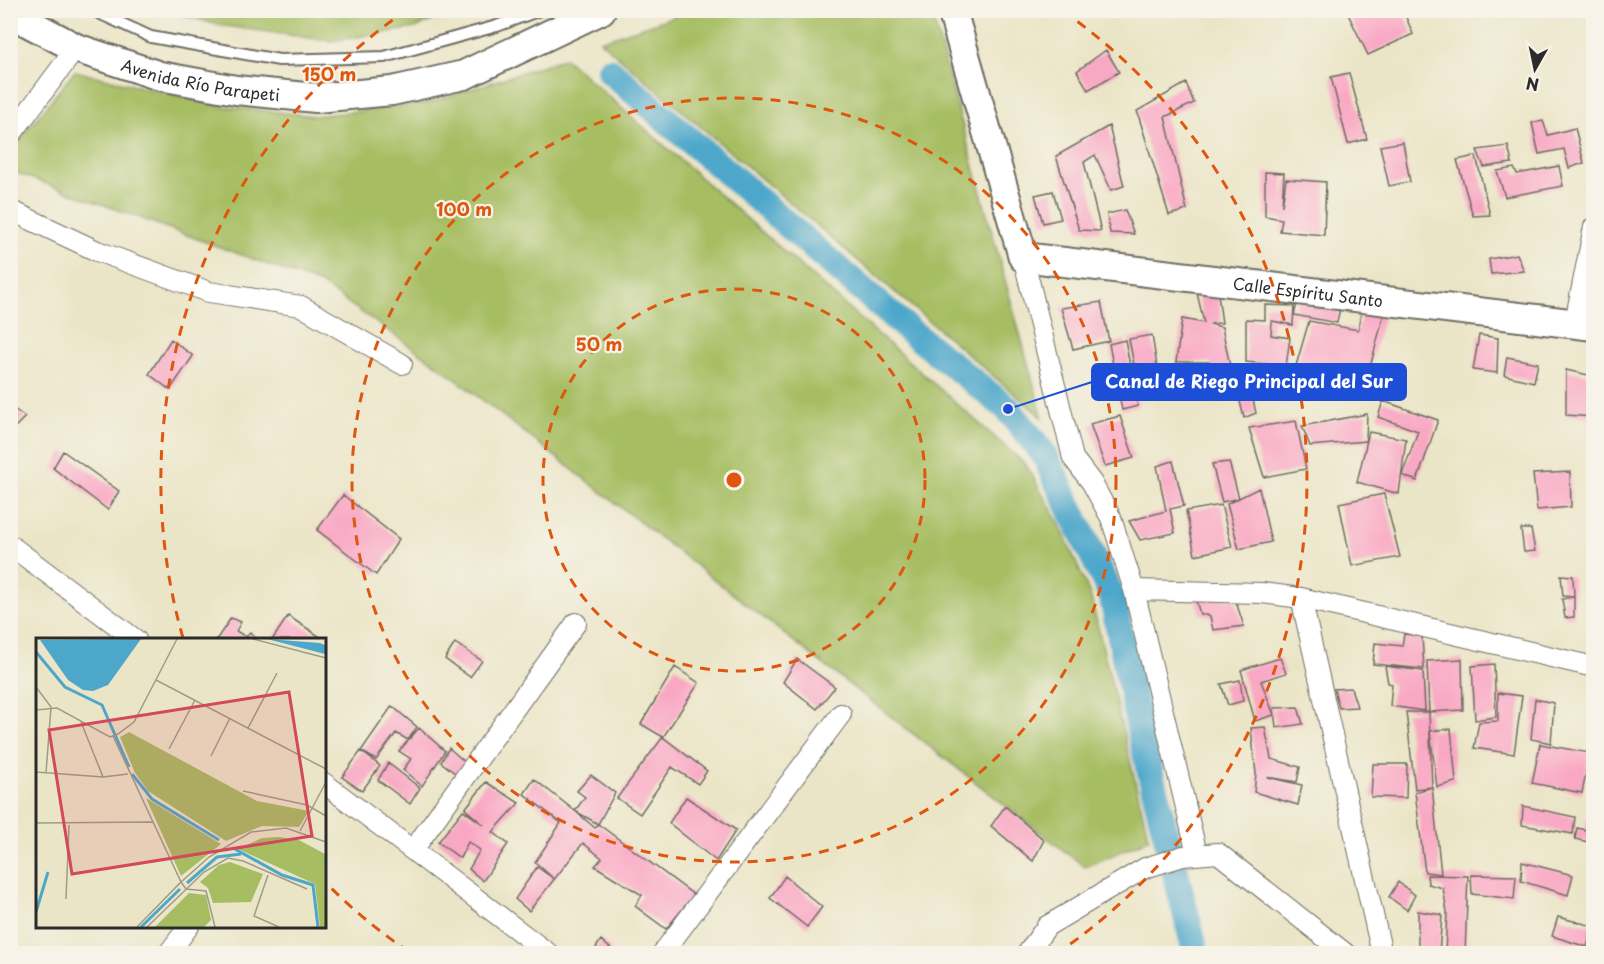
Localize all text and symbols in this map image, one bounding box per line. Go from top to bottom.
north arrow [1505,39,1565,99]
street label: Avenida Río Parapeti [118,52,281,106]
text: 150 m [302,60,356,87]
text: N [1524,72,1541,98]
text: 100 m [436,195,492,222]
street label: Calle Espíritu Santo [1232,270,1384,312]
text: 50 m [576,330,622,357]
callout: Canal de Riego Principal del Sur [1092,364,1406,400]
text: Canal de Riego Principal del Sur [1105,367,1394,394]
centre of rings [724,470,744,490]
inset map [36,638,326,928]

